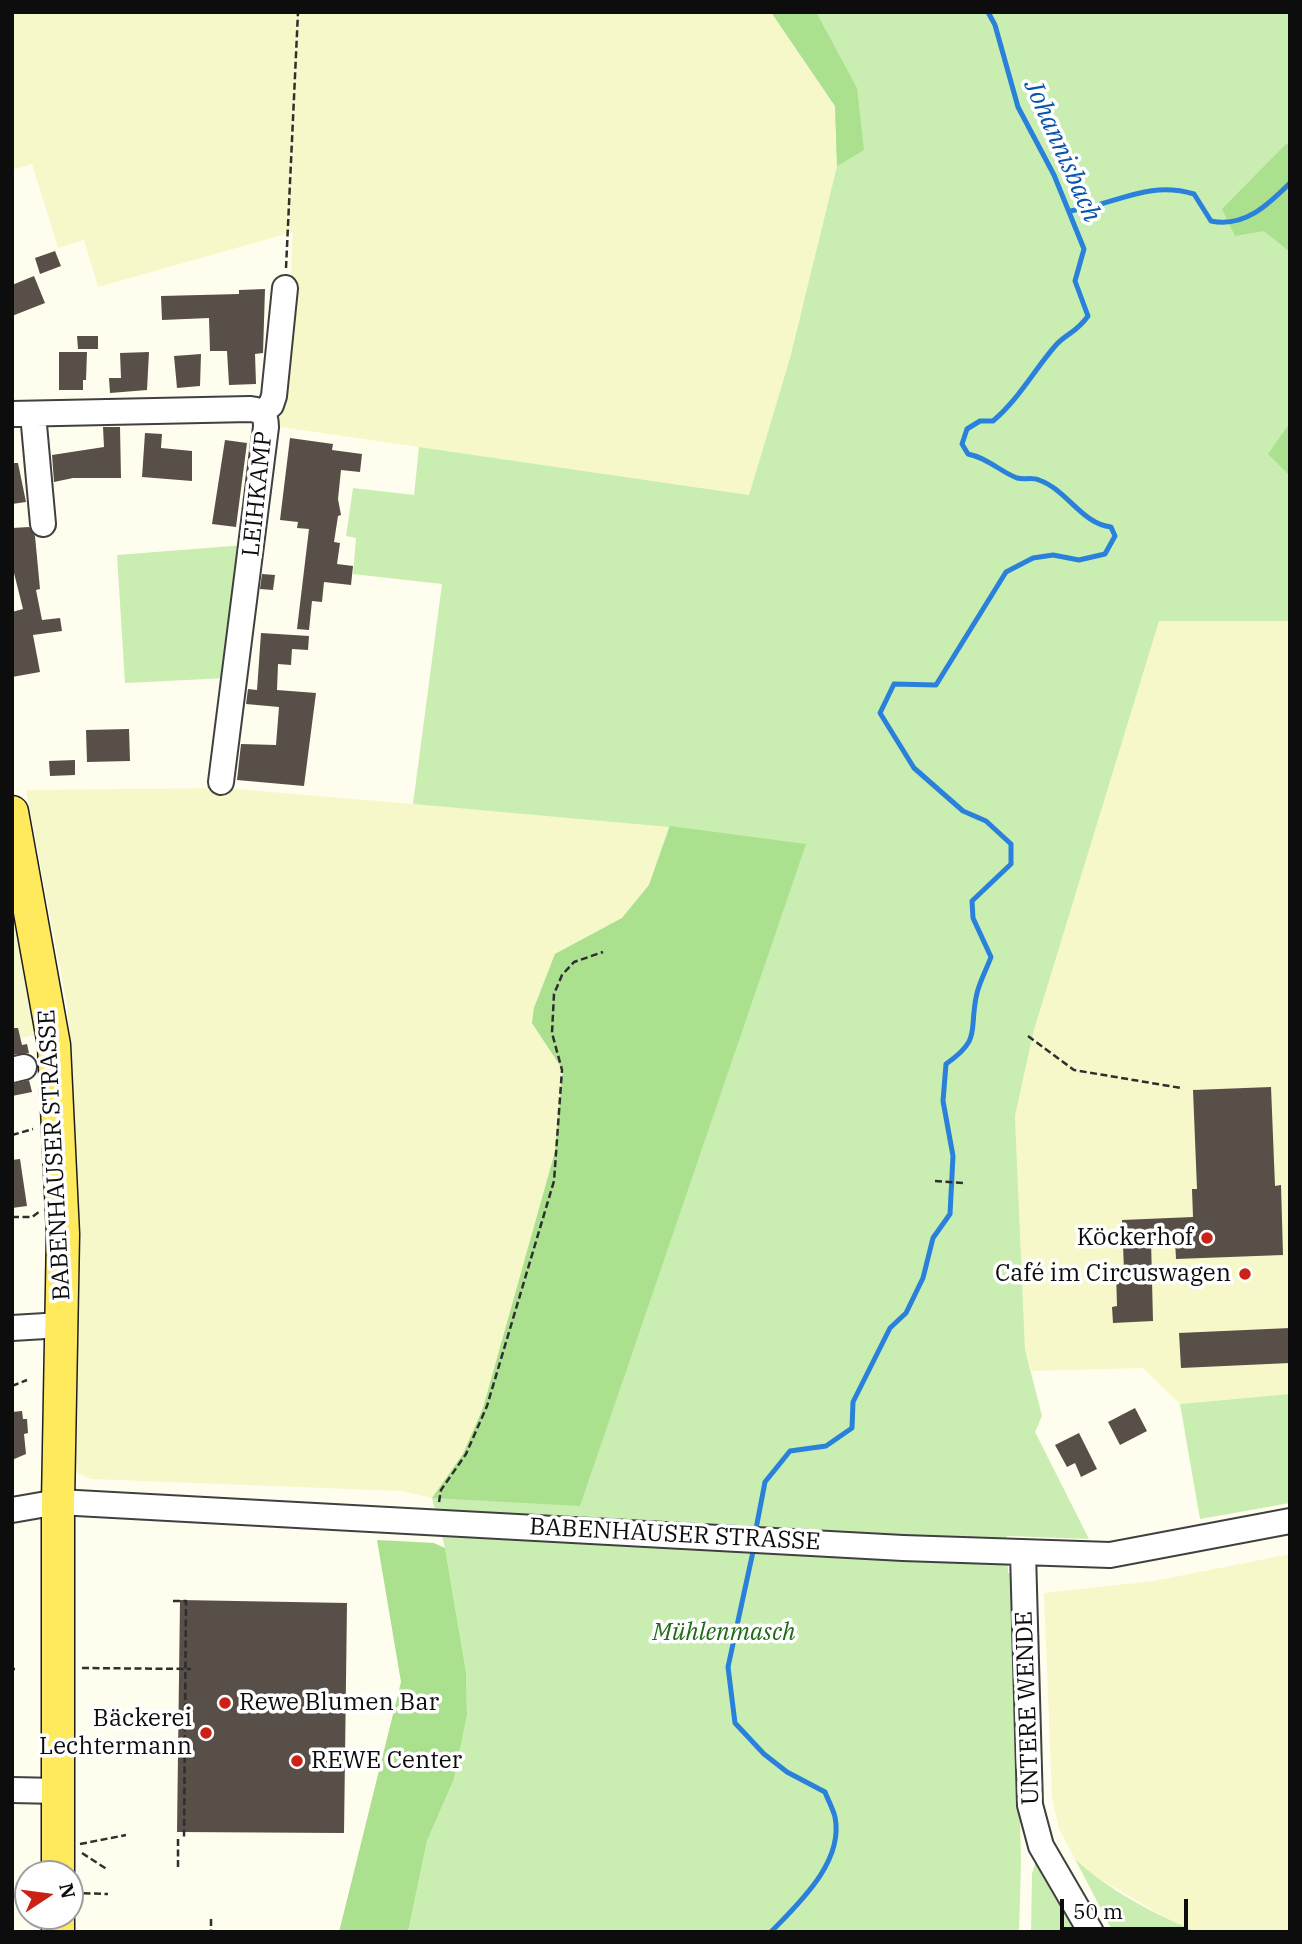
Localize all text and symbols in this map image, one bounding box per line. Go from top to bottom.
water label: Johannisbach [1017,75,1107,227]
street label: LEIHKAMP [237,430,279,558]
street label: BABENHAUSER STRASSE [33,1009,77,1301]
place label: Köckerhof [1077,1224,1193,1252]
marker: Köckerhof [1199,1230,1215,1246]
place label: Café im Circuswagen [995,1260,1231,1288]
marker: Café im Circuswagen [1237,1266,1253,1282]
street label: BABENHAUSER STRASSE [529,1513,821,1557]
street label: UNTERE WENDE [1010,1611,1046,1805]
park label: Mühlenmasch [653,1619,795,1647]
place label: Rewe Blumen Bar [239,1689,439,1717]
marker: Rewe Blumen Bar [217,1695,233,1711]
place label: Bäckerei Lechtermann [39,1705,192,1761]
marker: Bäckerei Lechtermann [198,1725,214,1741]
place label: REWE Center [311,1747,462,1775]
marker: REWE Center [289,1753,305,1769]
north arrow [14,1860,84,1930]
text: N [54,1881,81,1901]
scale bar [1064,1884,1192,1928]
text: 50 m [1073,1897,1123,1925]

